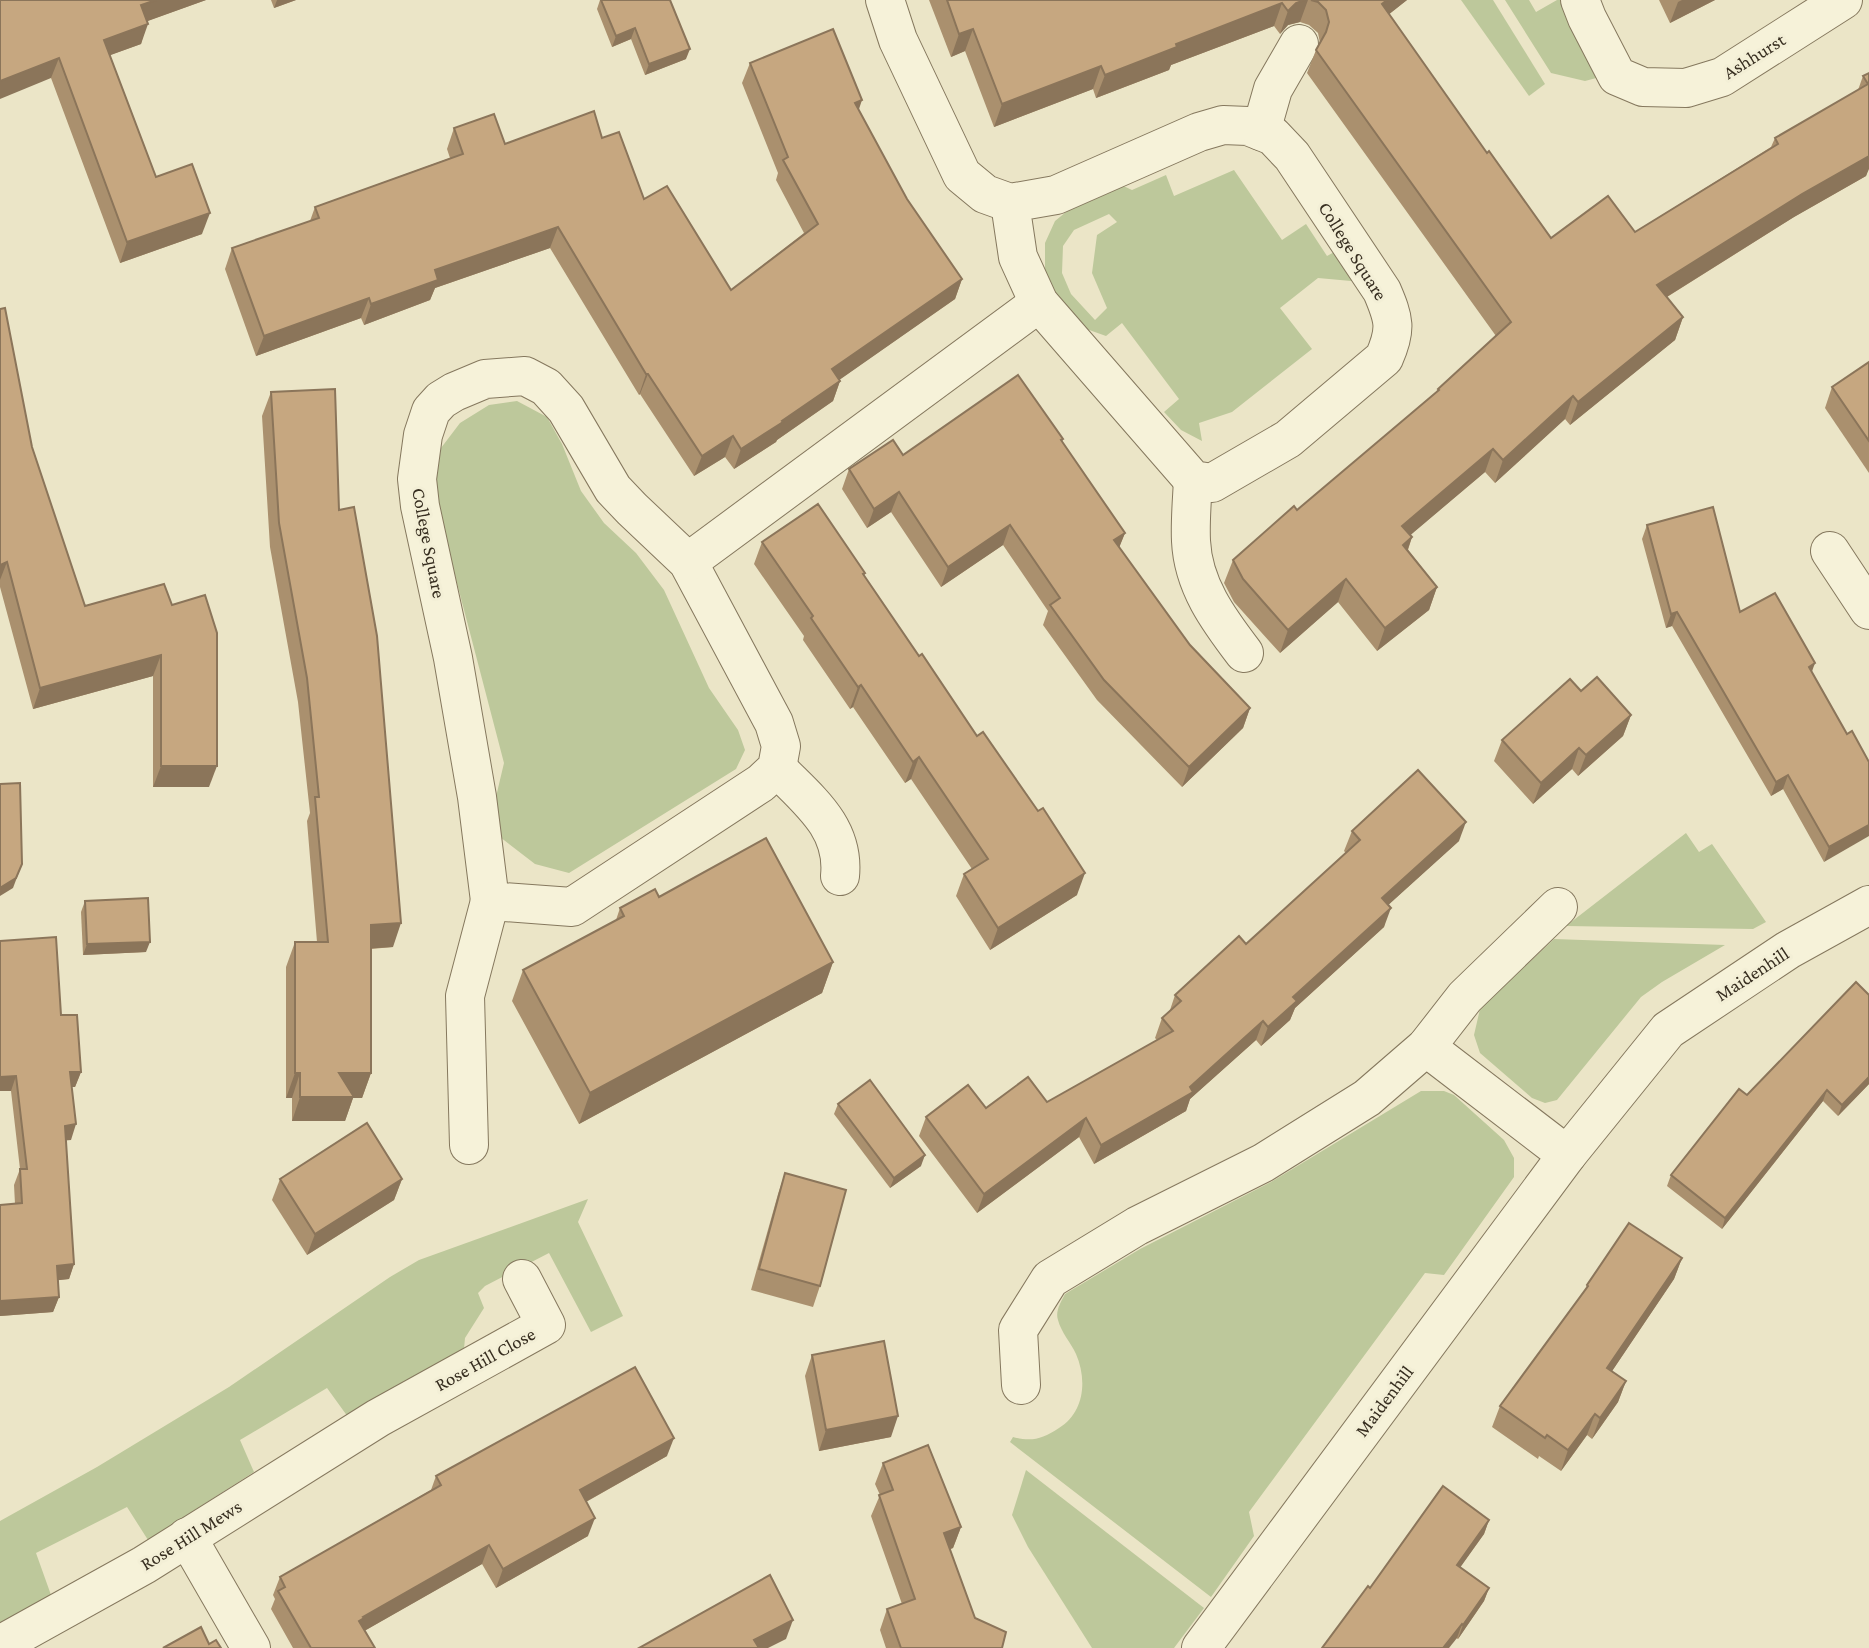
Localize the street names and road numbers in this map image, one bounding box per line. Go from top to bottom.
street label: Ashhurst [1719,28,1789,83]
street label: College Square [1314,198,1392,304]
street label: College Square [408,486,450,600]
street label: Maidenhill [1711,943,1793,1005]
street label: Rose Hill Close [431,1323,539,1395]
street label: Maidenhill [1351,1361,1417,1441]
street label: Rose Hill Mews [136,1496,246,1574]

